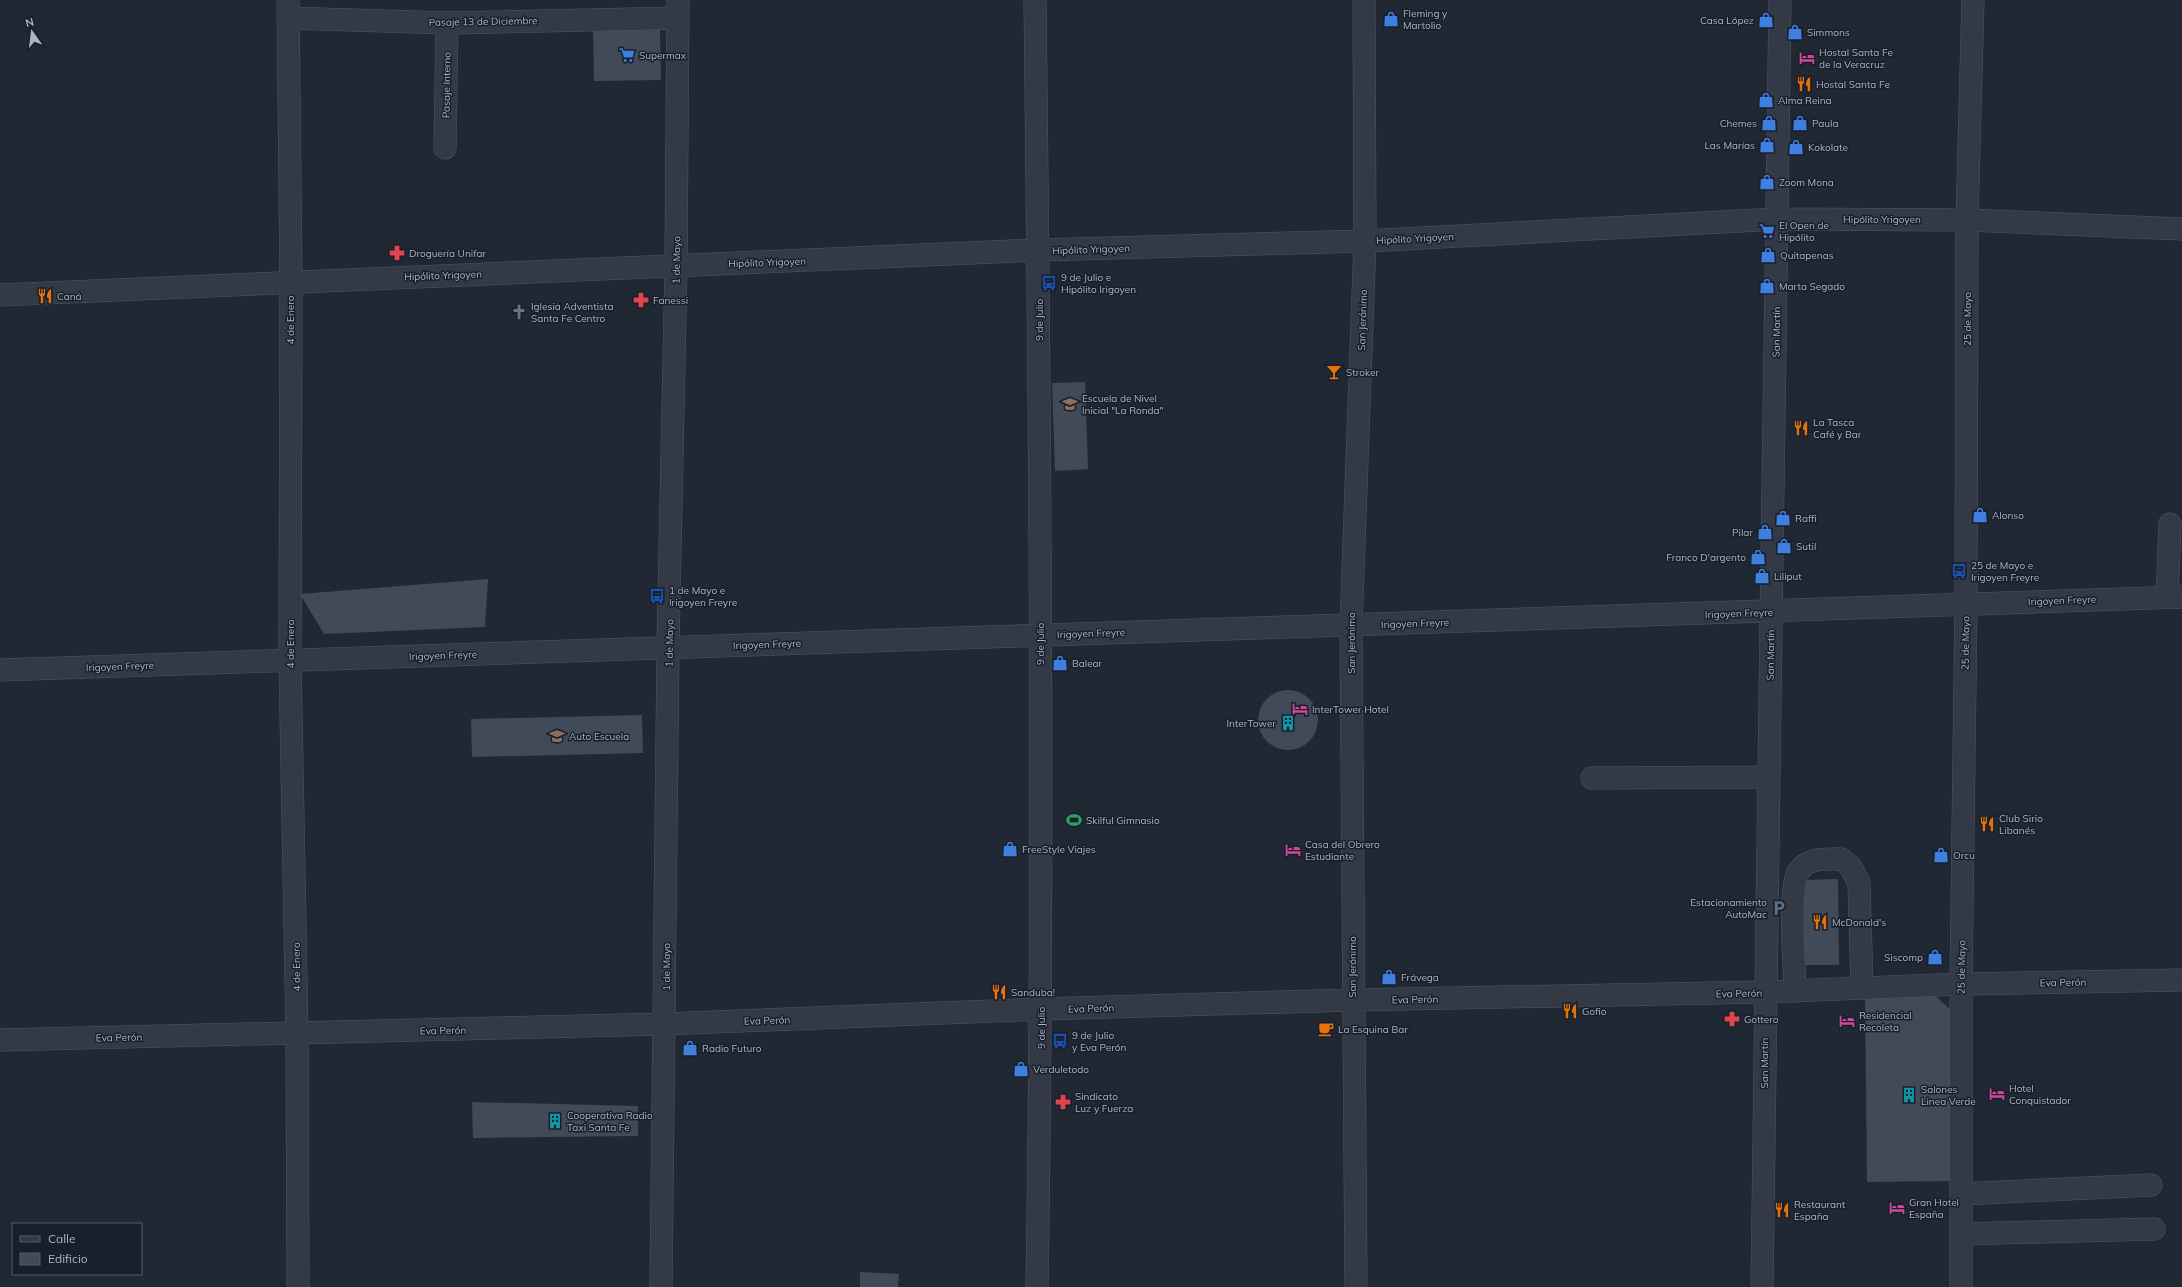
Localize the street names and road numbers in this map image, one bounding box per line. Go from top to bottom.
street label: Pasaje 13 de Diciembre [429,14,537,29]
street label: Pasaje Interno [439,52,454,118]
street label: Hipólito Yrigoyen [1843,213,1921,226]
street label: Hipólito Yrigoyen [1376,230,1454,247]
street label: 1 de Mayo [670,236,683,284]
street label: Hipólito Yrigoyen [1052,242,1130,257]
street label: Hipólito Yrigoyen [728,255,806,270]
street label: Hipólito Yrigoyen [404,268,482,283]
street label: San Jerónimo [1355,289,1370,351]
street label: 25 de Mayo [1961,292,1974,346]
street label: 4 de Enero [284,295,297,345]
street label: 9 de Julio [1033,299,1046,341]
street label: San Martín [1770,306,1783,358]
street label: Irigoyen Freyre [2028,593,2096,608]
street label: Irigoyen Freyre [1705,606,1773,621]
street label: San Jerónimo [1345,612,1358,674]
street label: Irigoyen Freyre [1381,616,1449,631]
street label: 25 de Mayo [1959,616,1972,670]
street label: 4 de Enero [284,619,297,669]
street label: 1 de Mayo [663,619,676,667]
street label: 9 de Julio [1034,623,1047,665]
street label: Irigoyen Freyre [1057,626,1125,641]
street label: San Martín [1764,629,1777,681]
street label: Irigoyen Freyre [733,637,801,652]
street label: Irigoyen Freyre [409,648,477,663]
street label: Irigoyen Freyre [86,659,154,674]
street label: San Jerónimo [1346,936,1359,998]
street label: 25 de Mayo [1955,940,1968,994]
street label: 4 de Enero [290,942,303,992]
street label: 1 de Mayo [660,943,673,991]
street label: Eva Perón [2040,976,2086,989]
street label: Eva Perón [1716,987,1762,1000]
street label: Eva Perón [1392,993,1438,1006]
street label: Eva Perón [1068,1001,1115,1016]
street label: 9 de Julio [1035,1007,1048,1049]
street label: Eva Perón [744,1013,791,1028]
street label: Eva Perón [420,1024,466,1037]
street label: Eva Perón [96,1031,142,1044]
street label: San Martín [1758,1037,1771,1088]

